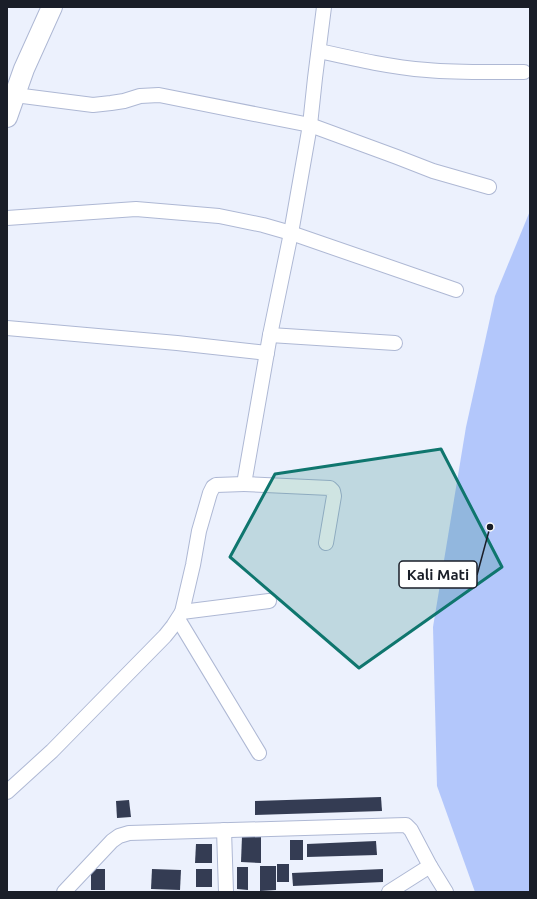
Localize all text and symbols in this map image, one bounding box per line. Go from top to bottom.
callout: Kali Mati [399,561,477,588]
text: Kali Mati [407,566,469,583]

